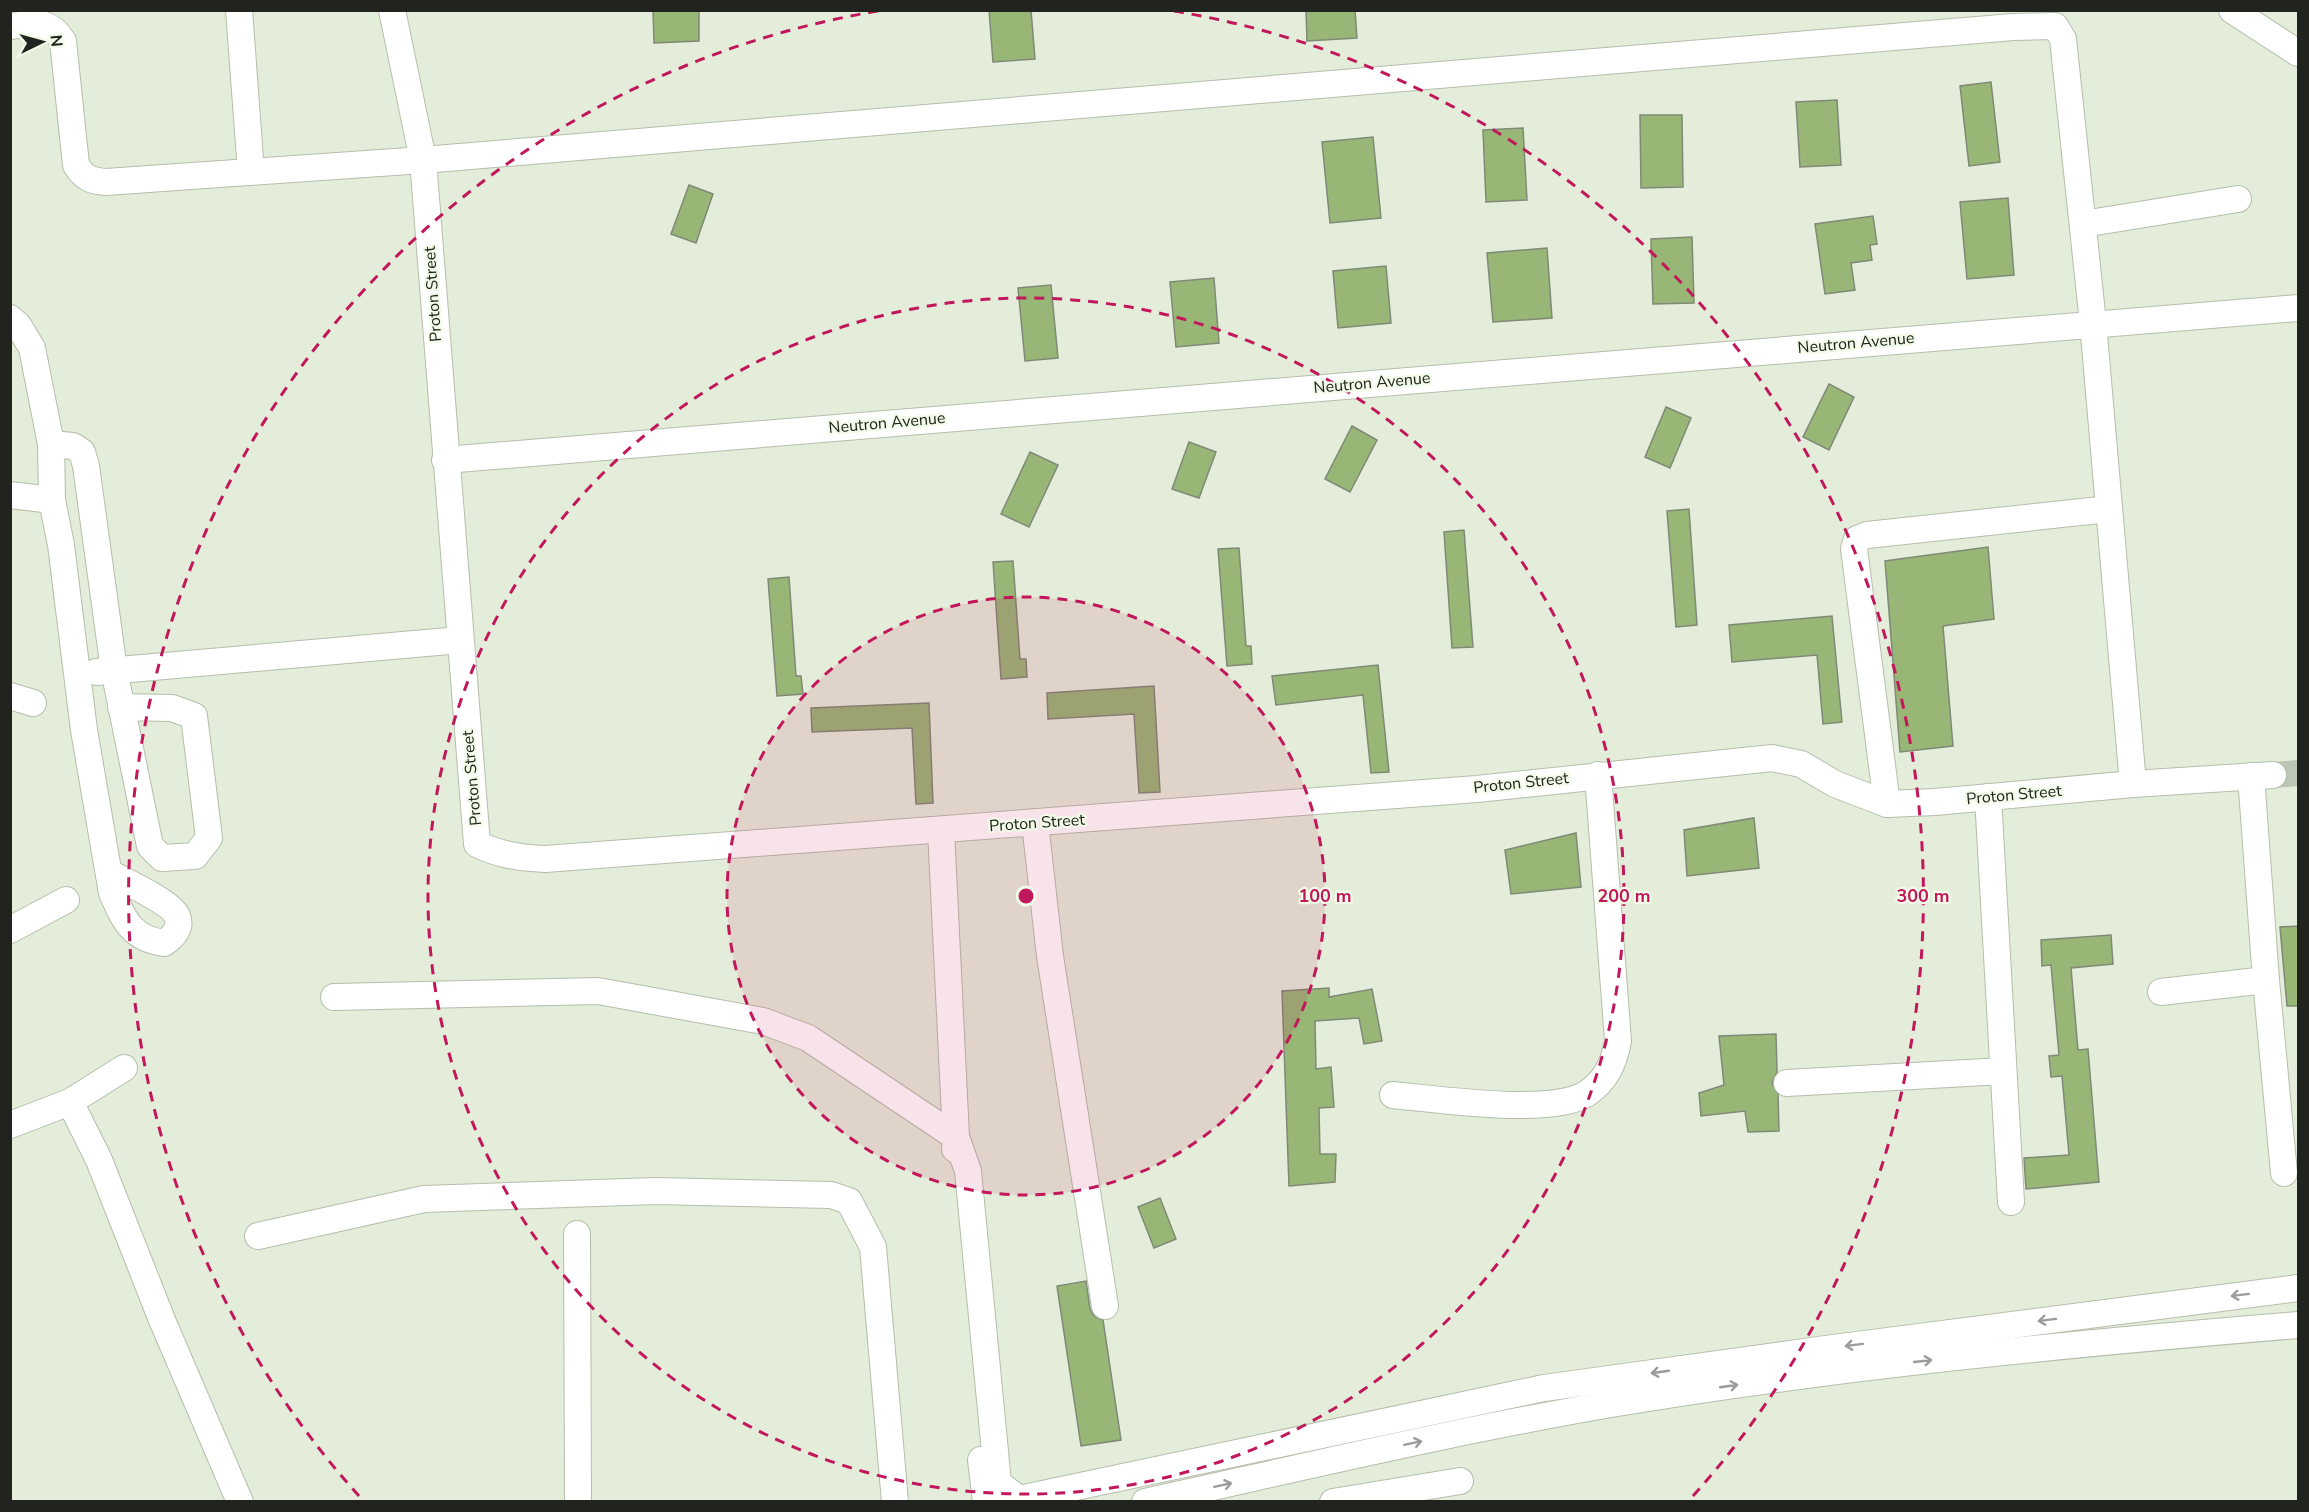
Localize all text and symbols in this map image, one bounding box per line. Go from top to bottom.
north arrow [12,12,72,72]
text: N [44,34,67,48]
street label: Proton Street [419,245,447,342]
street label: Neutron Avenue [1797,327,1915,359]
street label: Neutron Avenue [1313,367,1431,399]
street label: Neutron Avenue [828,407,946,439]
street label: Proton Street [457,729,487,827]
street label: Proton Street [1472,767,1570,799]
street label: Proton Street [1965,780,2063,810]
street label: Proton Street [989,809,1086,837]
text: 100 m [1298,884,1352,908]
text: 200 m [1597,884,1651,908]
text: 300 m [1896,884,1950,908]
centre of rings [1016,886,1036,906]
one-way arrow [2231,1290,2251,1301]
one-way arrow [2038,1315,2057,1326]
one-way arrow [1844,1340,1864,1351]
one-way arrow [1912,1355,1932,1366]
one-way arrow [1651,1366,1671,1377]
one-way arrow [1719,1381,1739,1392]
one-way arrow [1404,1437,1423,1449]
one-way arrow [1213,1478,1232,1490]

